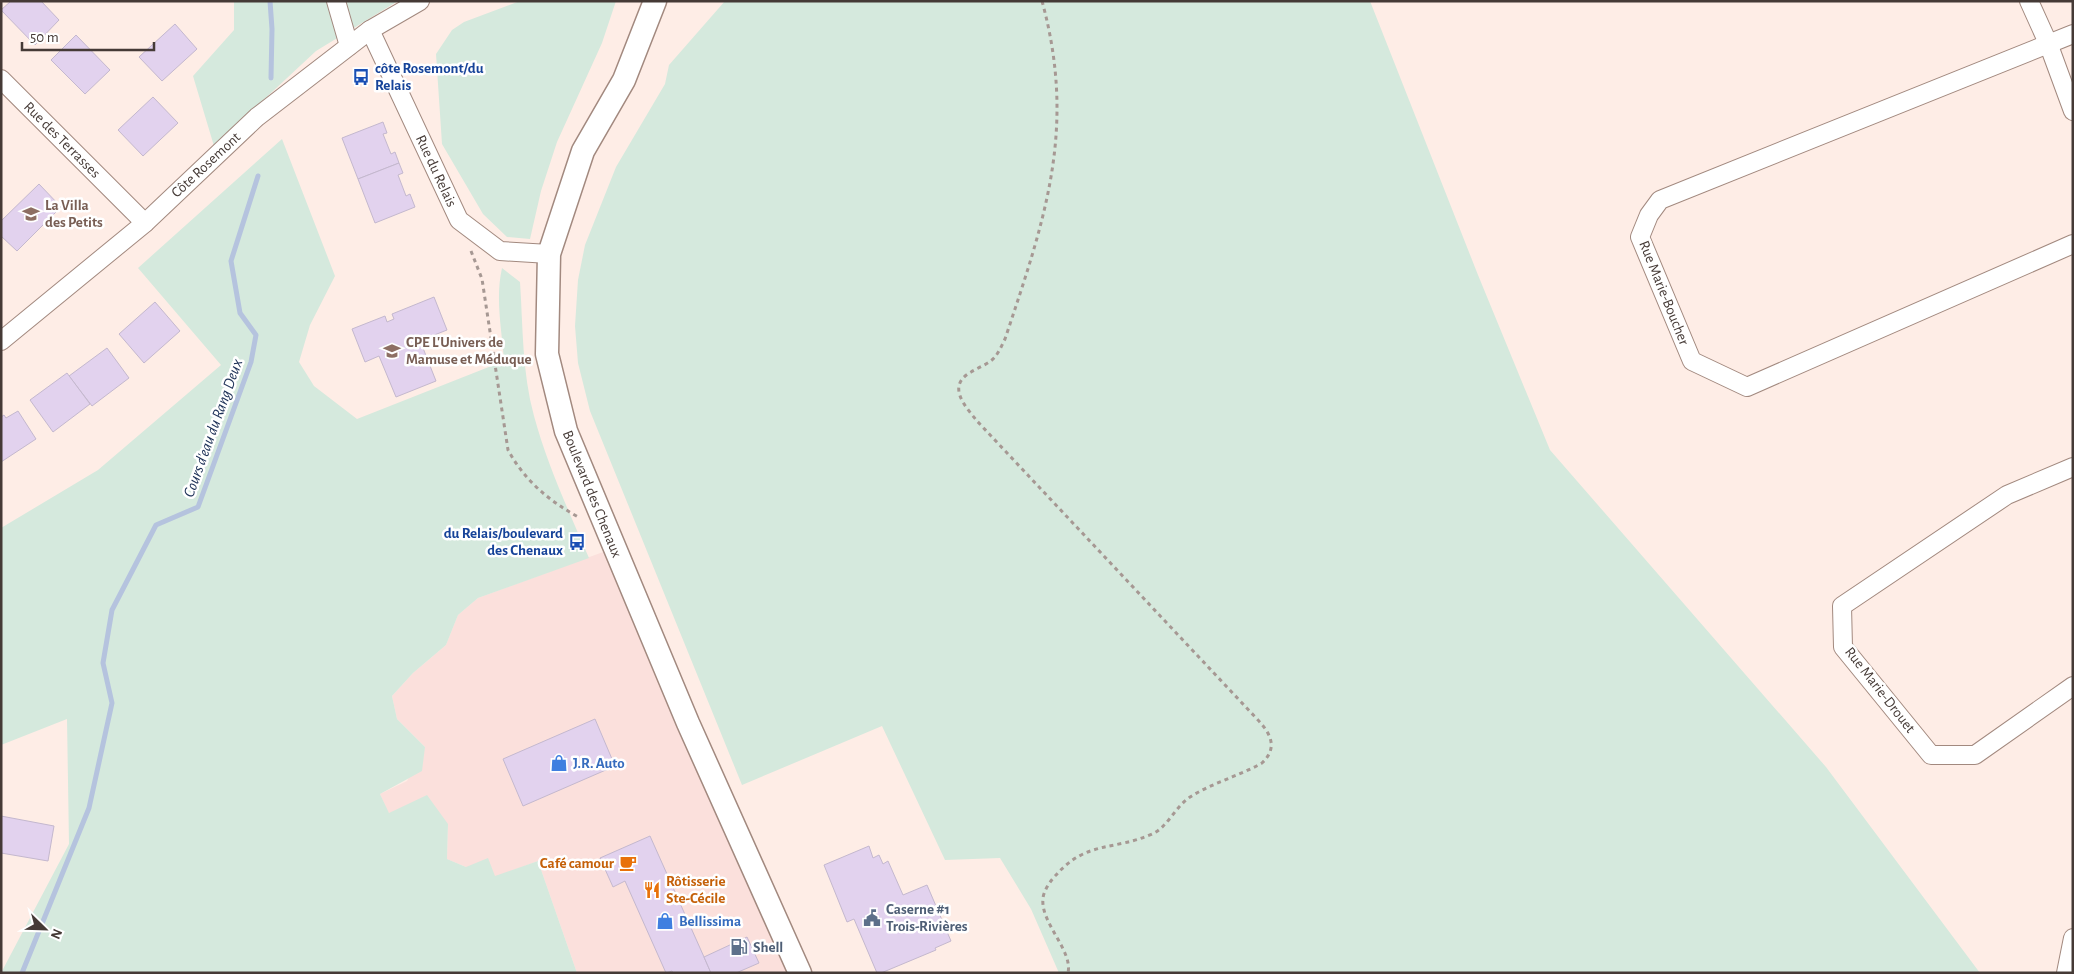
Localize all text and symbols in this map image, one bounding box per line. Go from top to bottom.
scale bar [22,20,155,52]
text: 50 m [30,30,59,45]
place label: côte Rosemont/du Relais [375,61,484,93]
bus stop icon: côte Rosemont/du Relais [351,67,371,87]
street label: Rue des Terrasses [21,99,103,181]
street label: Côte Rosemont [169,129,244,201]
street label: Rue du Relais [413,133,459,209]
place label: La Villa des Petits [45,198,103,230]
school or university icon: La Villa des Petits [21,204,41,224]
street label: Rue Marie-Boucher [1636,239,1692,348]
place label: CPE L'Univers de Mamuse et Méduque [406,335,532,367]
school or university icon: CPE L'Univers de Mamuse et Méduque [382,341,402,361]
water label: Cours d'eau du Rang Deux [181,357,245,499]
street label: Boulevard des Chenaux [560,428,625,560]
place label: du Relais/boulevard des Chenaux [444,526,563,558]
bus stop icon: du Relais/boulevard des Chenaux [567,532,587,552]
street label: Rue Marie-Drouet [1842,644,1918,736]
shop icon: J.R. Auto [549,753,569,773]
place label: J.R. Auto [573,756,625,771]
cafe icon: Café camour [618,853,638,873]
place label: Café camour [540,856,615,871]
place label: Rôtisserie Ste-Cécile [666,874,726,906]
restaurant icon: Rôtisserie Ste-Cécile [642,880,662,900]
place label: Caserne #1 Trois-Rivières [886,902,968,934]
north arrow [20,904,70,954]
public building icon: Caserne #1 Trois-Rivières [862,908,882,928]
shop icon: Bellissima [655,911,675,931]
place label: Bellissima [679,914,741,929]
text: N [48,926,64,941]
fuel station icon: Shell [729,937,749,957]
place label: Shell [753,940,783,955]

